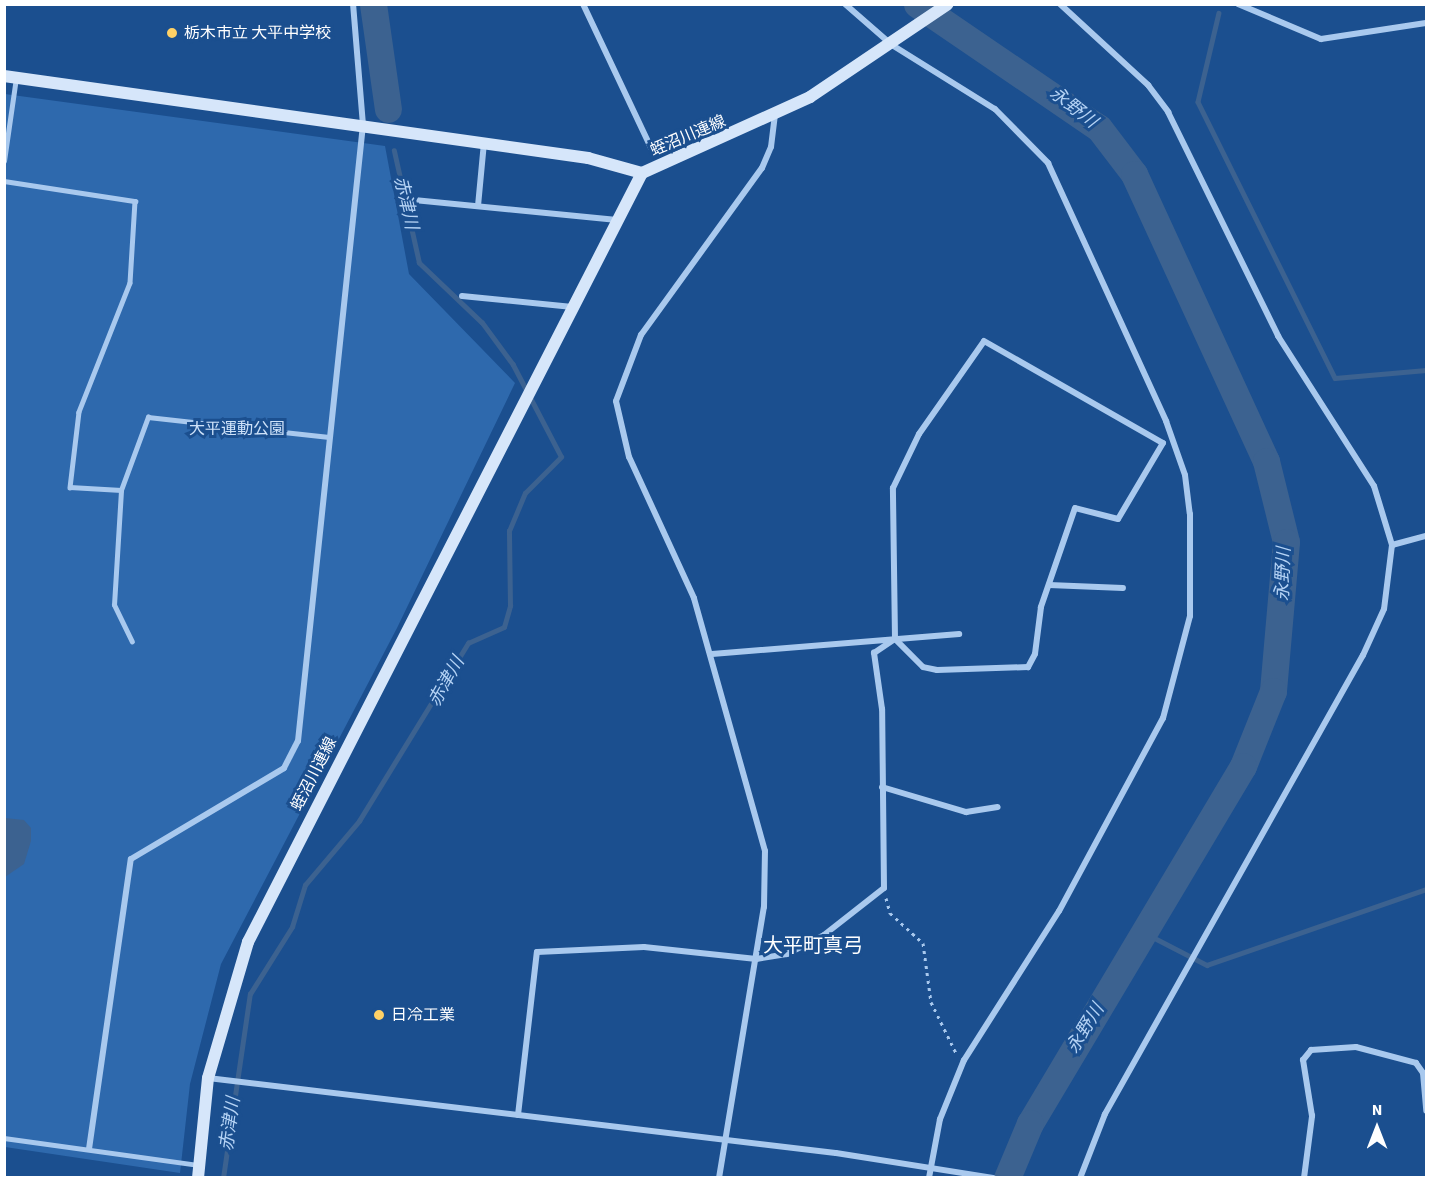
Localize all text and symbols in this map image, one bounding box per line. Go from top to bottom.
place label: 栃木市立 大平中学校 [184,23,331,43]
marker: 栃木市立 大平中学校 [165,26,179,40]
water label: 永野川 [1045,83,1101,133]
street label: 蛭沼川連線 [647,112,729,160]
water label: 赤津川 [388,174,422,232]
park label: 大平運動公園 [189,419,285,439]
water label: 永野川 [1272,547,1296,601]
water label: 赤津川 [424,653,470,711]
street label: 蛭沼川連線 [287,734,341,814]
district label: 大平町真弓 [763,934,863,958]
water label: 永野川 [1063,1000,1109,1058]
place label: 日冷工業 [391,1005,455,1025]
marker: 日冷工業 [372,1008,386,1022]
water label: 赤津川 [217,1096,245,1152]
north arrow [1347,1098,1407,1158]
text: N [1372,1099,1382,1121]

